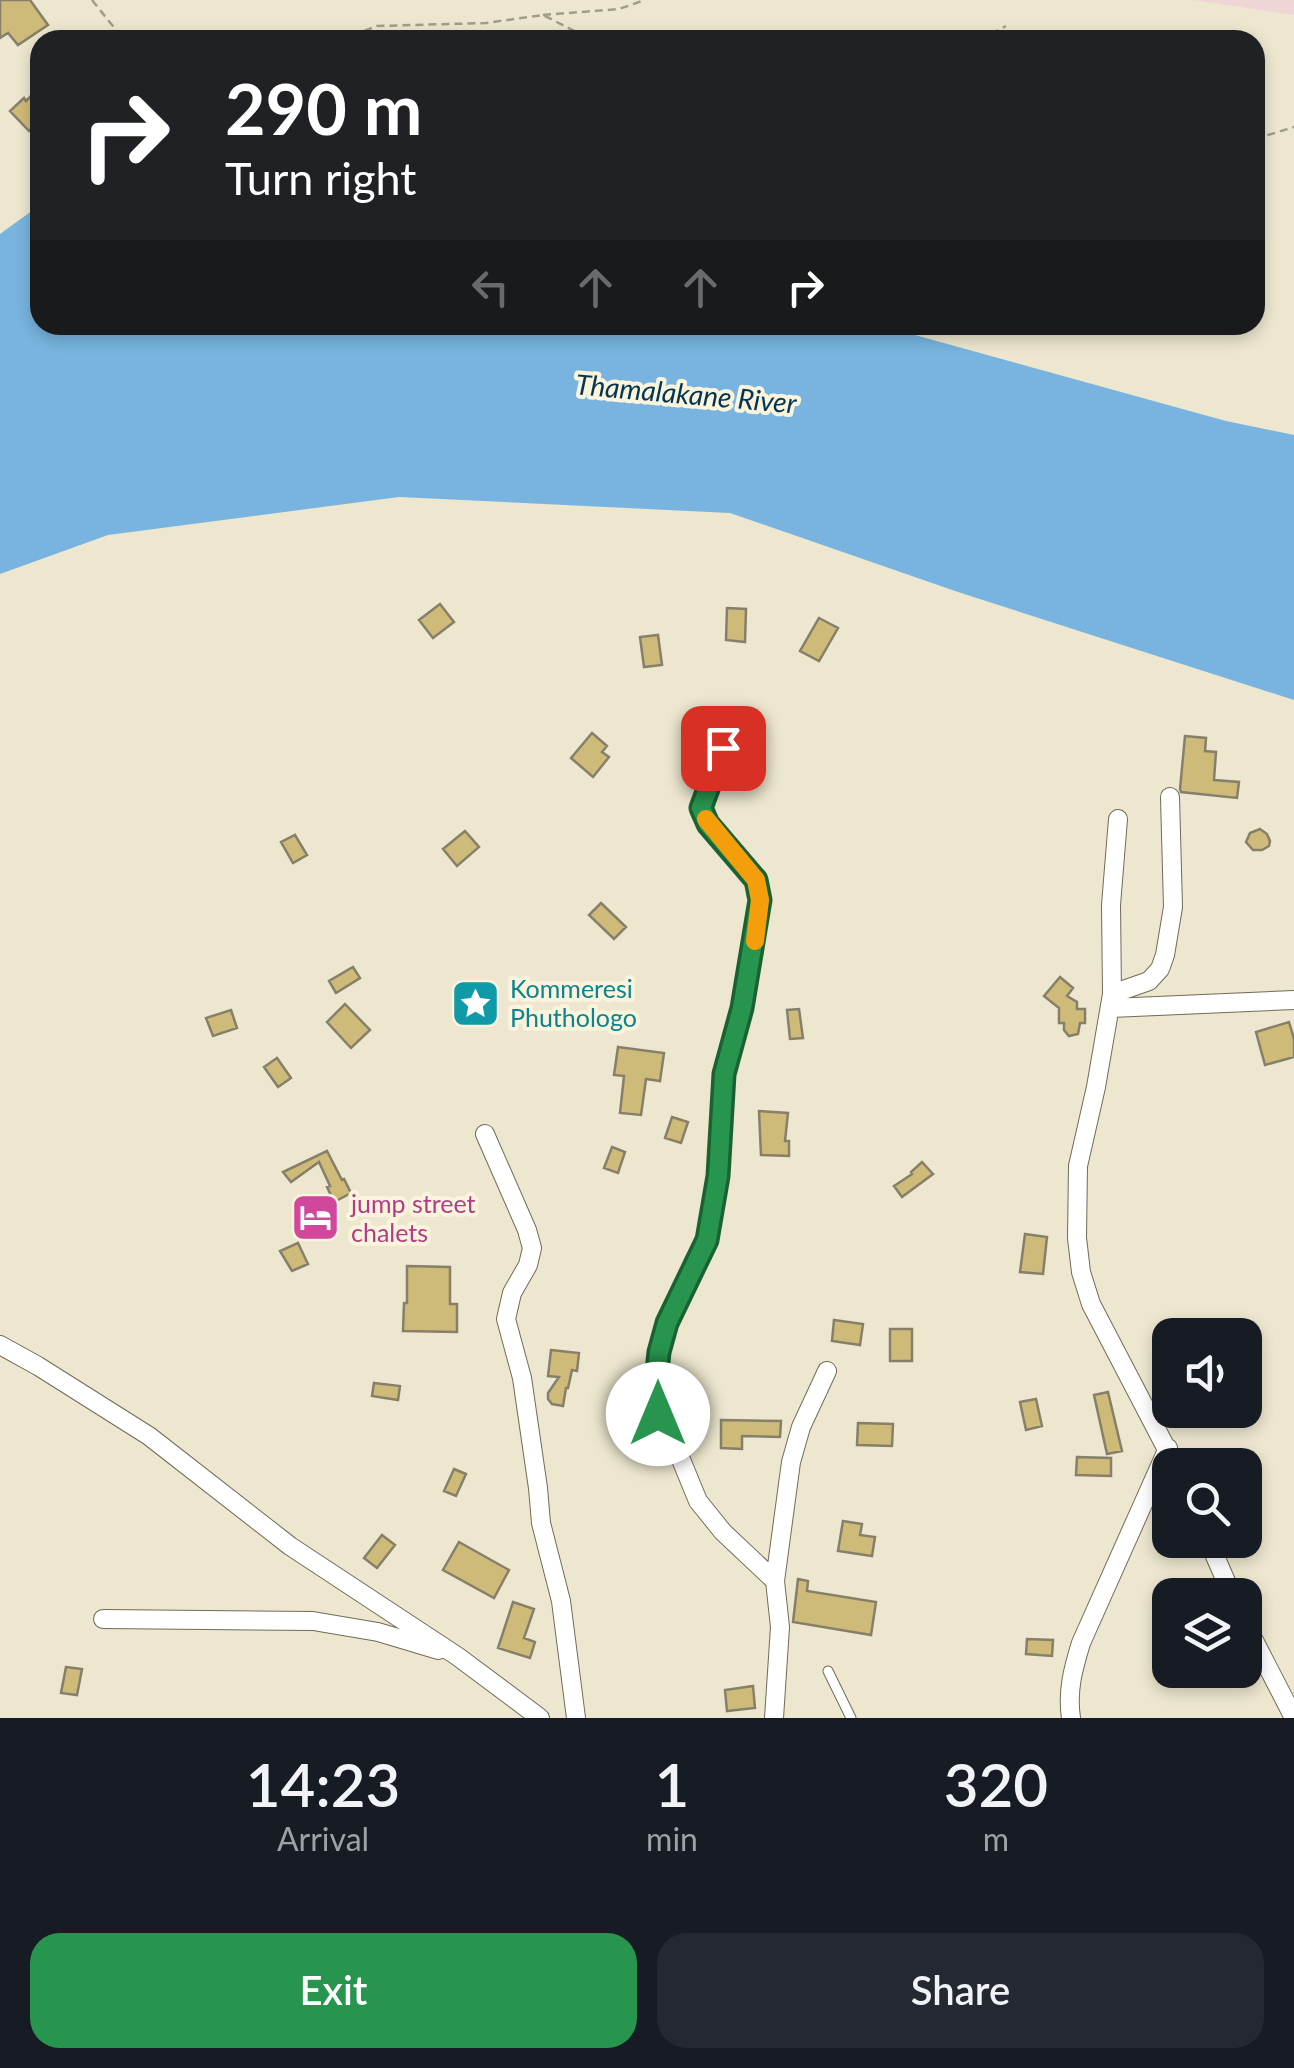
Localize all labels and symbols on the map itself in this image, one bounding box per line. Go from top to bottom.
water label: Thamalakane River [574,366,798,420]
pin [681,706,766,791]
place label: Kommeresi Phuthologo [510,973,637,1032]
place icon: Kommeresi Phuthologo [449,977,501,1029]
place label: jump street chalets [350,1188,476,1247]
hotel icon: jump street chalets [290,1192,342,1244]
position arrow [606,1362,710,1466]

